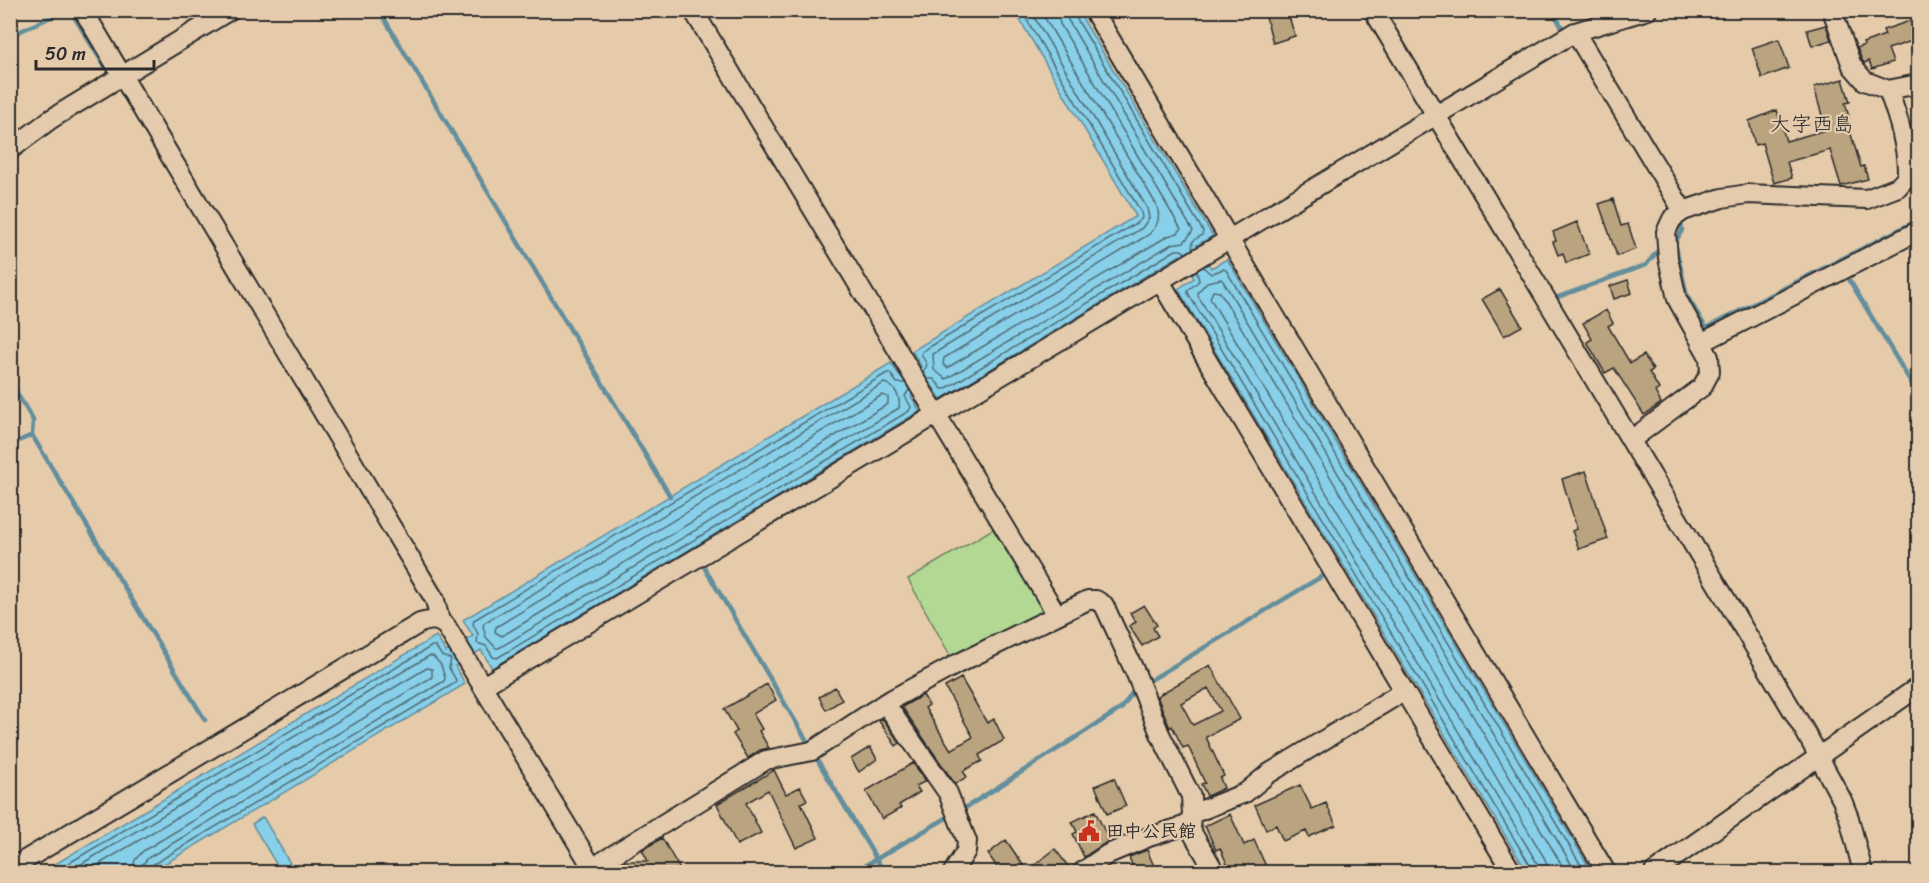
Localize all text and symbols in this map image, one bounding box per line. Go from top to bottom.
scale bar [36,33,154,71]
text: 50 m [45,38,86,70]
district label: 大字西島 [1770,105,1854,143]
place label: 田中公民館 [1106,815,1196,847]
public building icon: 田中公民館 [1077,819,1101,843]

